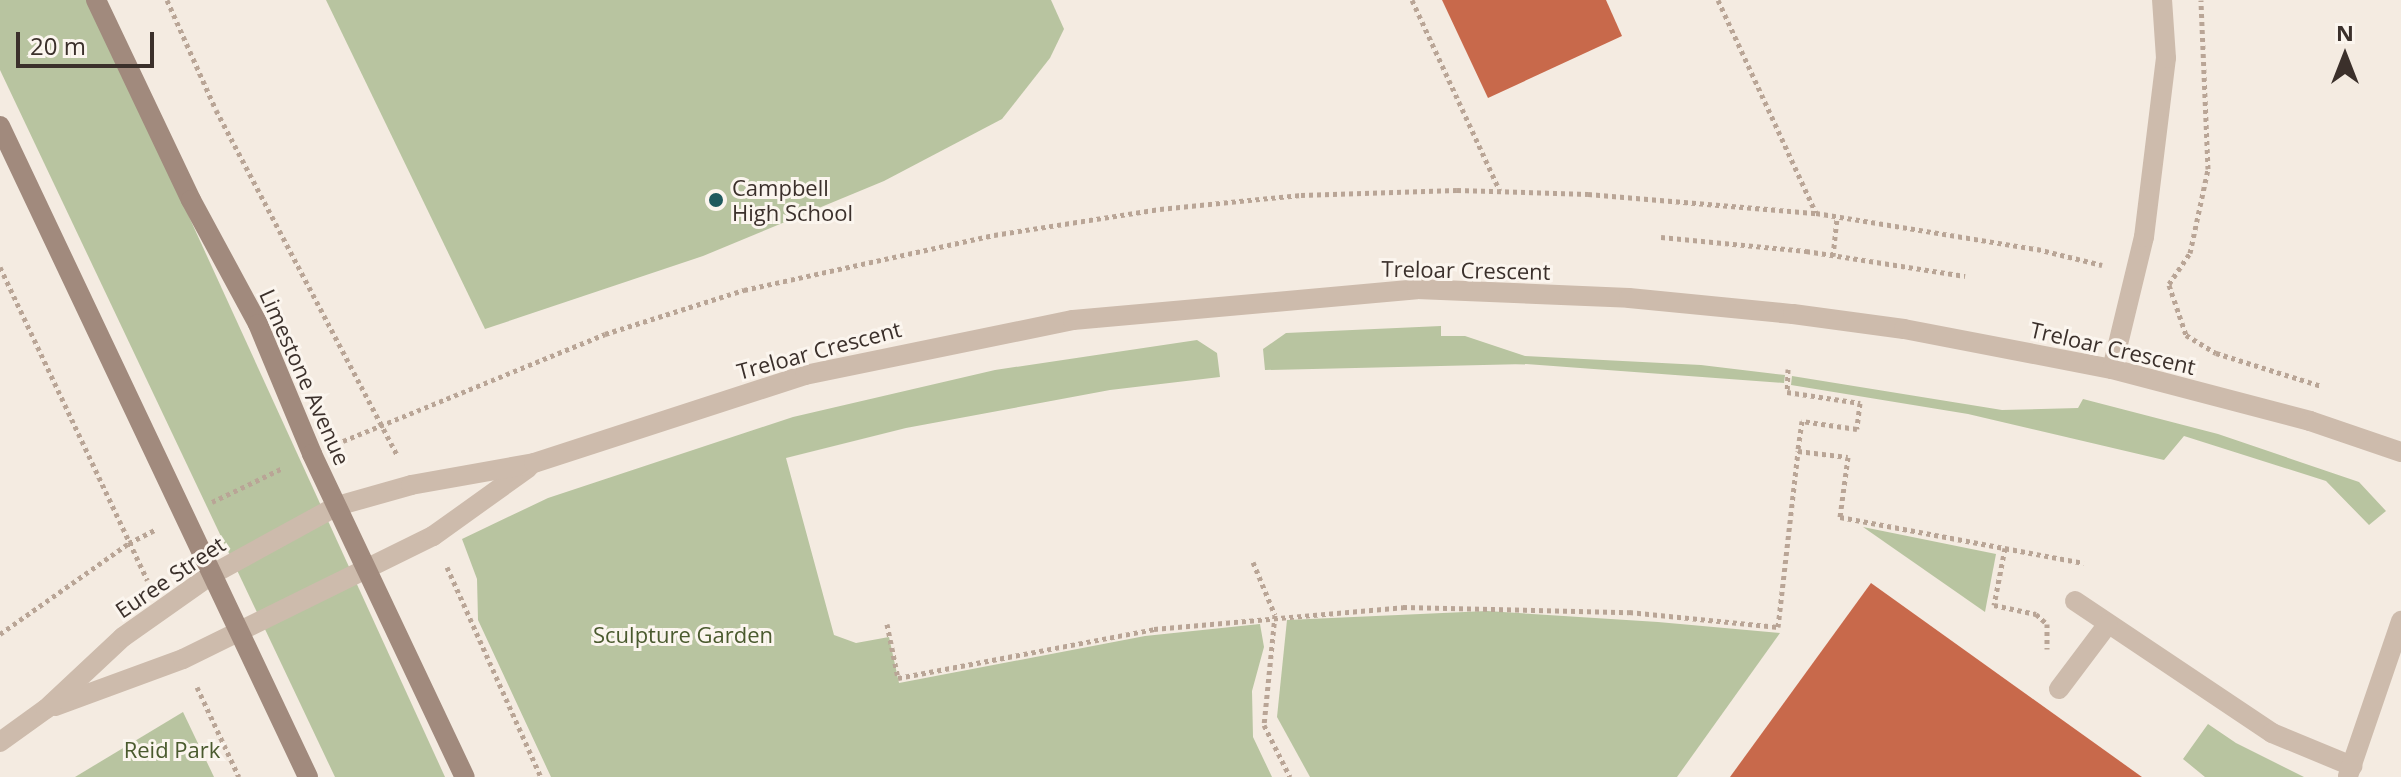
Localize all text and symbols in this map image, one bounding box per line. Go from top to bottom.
scale bar [20,16,158,66]
north arrow [2305,16,2385,96]
text: N [2336,17,2354,47]
text: 20 m [30,29,86,62]
place label: Campbell High School [732,174,853,226]
marker: Campbell High School [707,191,725,209]
street label: Treloar Crescent [1381,255,1551,285]
street label: Limestone Avenue [254,285,356,469]
street label: Treloar Crescent [734,315,904,385]
street label: Treloar Crescent [2028,316,2198,380]
street label: Euree Street [110,531,230,623]
park label: Sculpture Garden [593,622,773,648]
park label: Reid Park [124,737,220,763]

